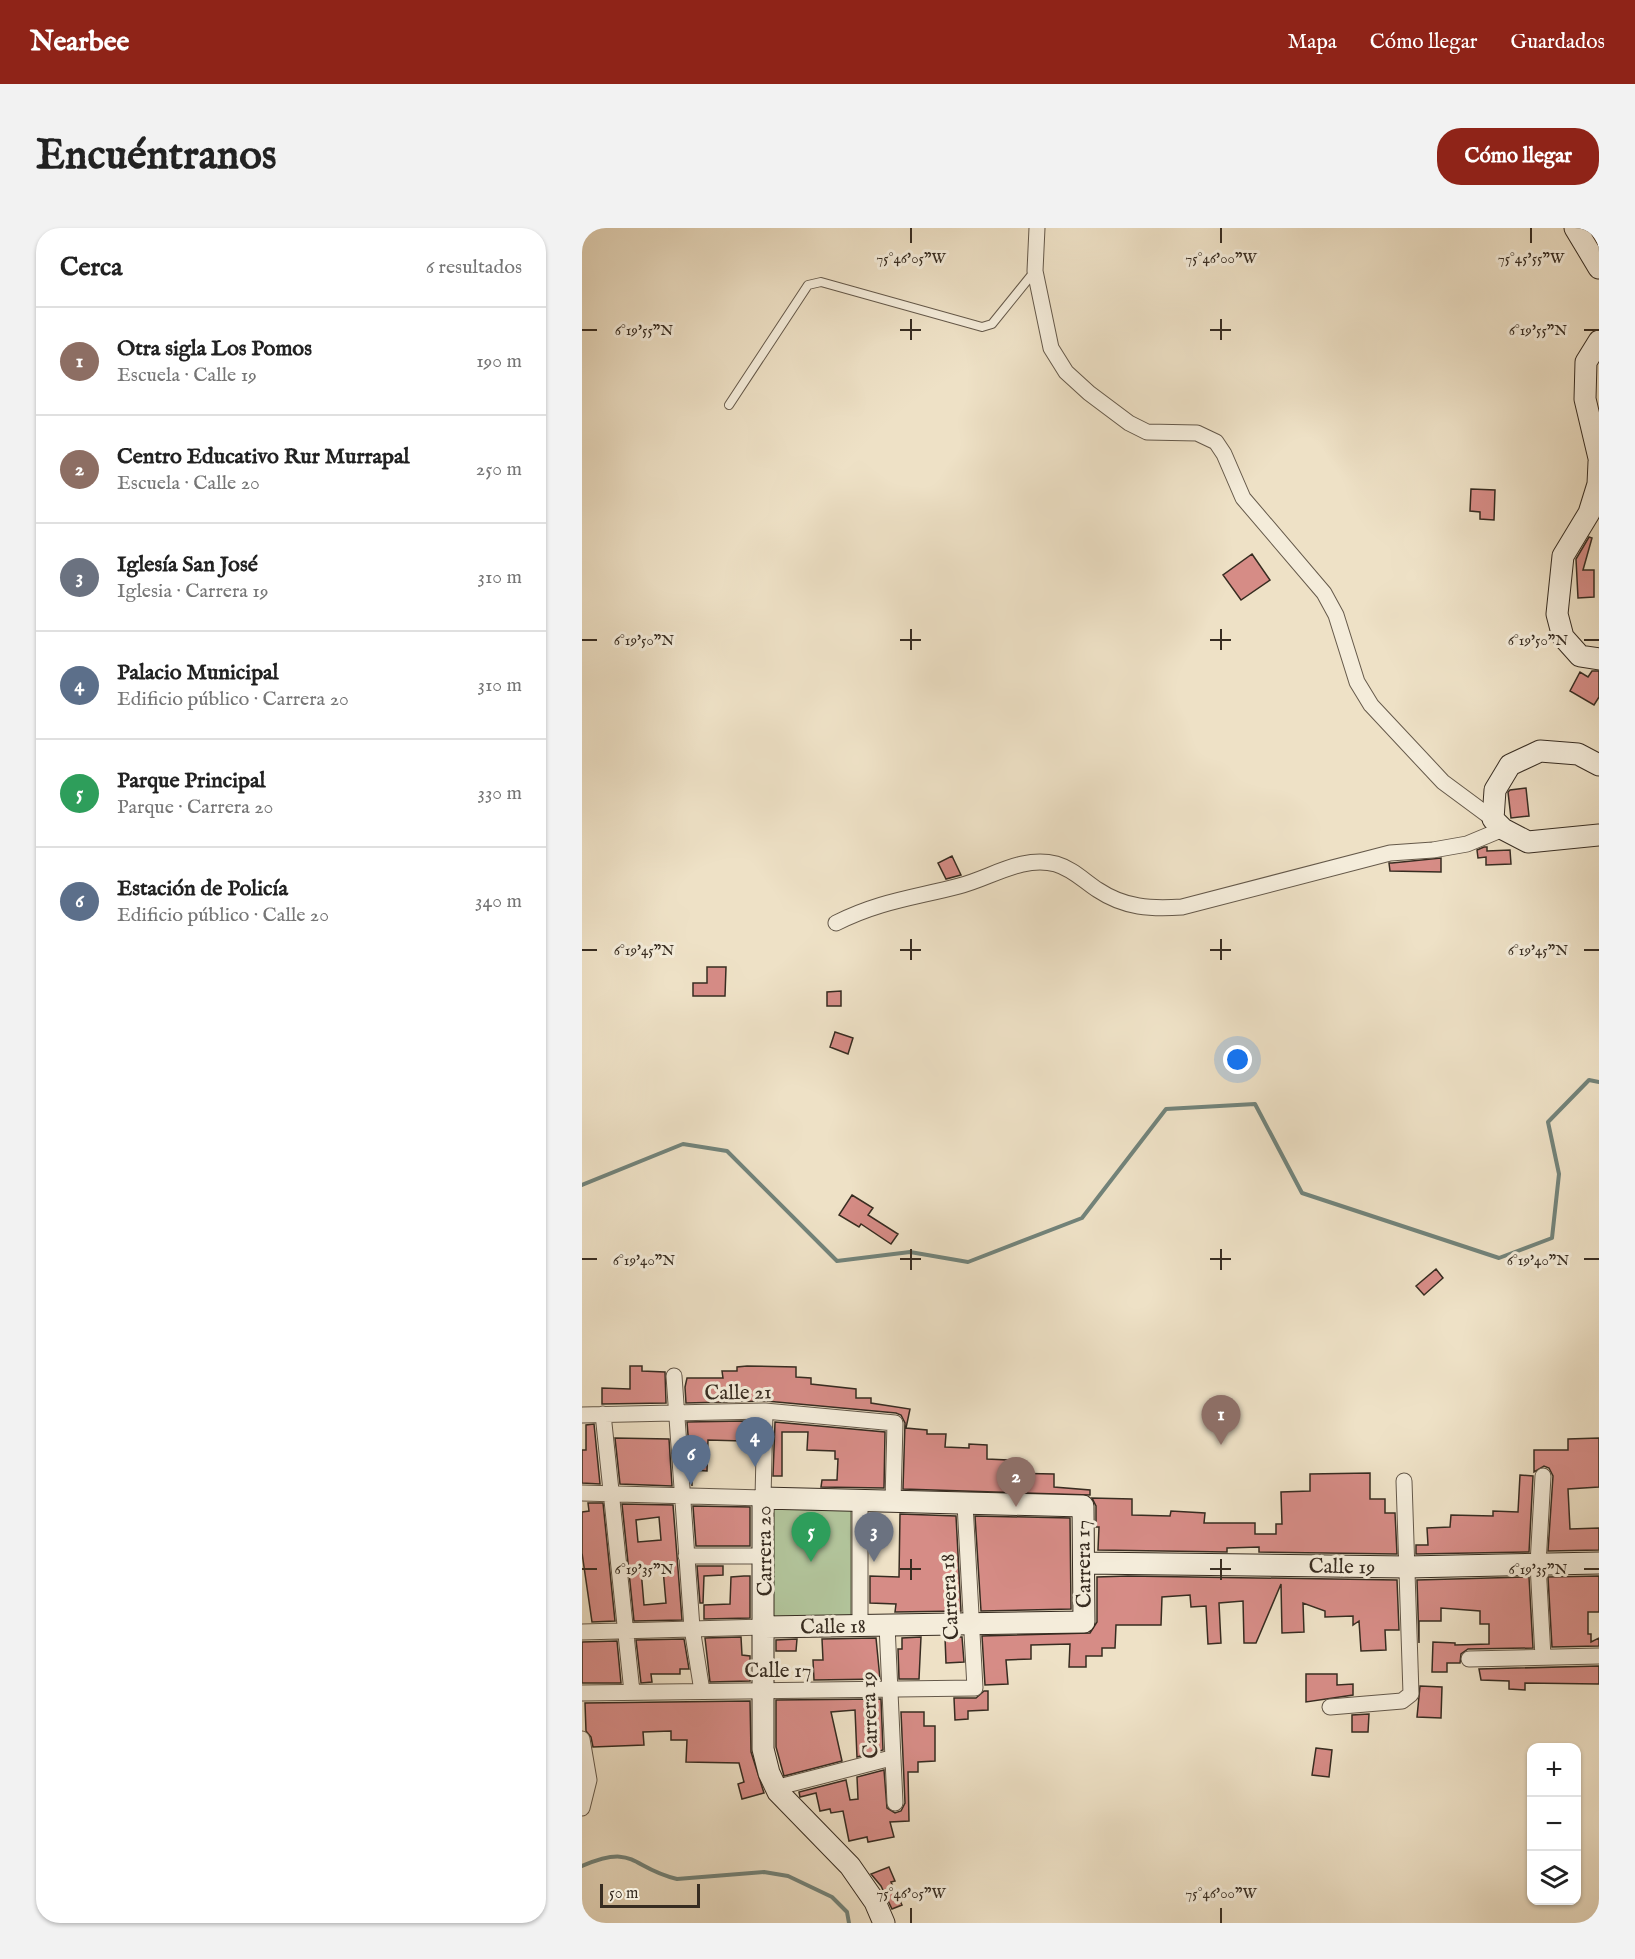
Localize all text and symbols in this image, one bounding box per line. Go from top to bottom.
text: Nearbee [30,25,129,60]
text: Mapa [1288,29,1337,56]
text: Cómo llegar [1370,29,1477,56]
text: Guardados [1510,29,1605,56]
button: Cómo llegar [1437,128,1599,185]
text: Encuéntranos [36,130,277,183]
text: 75°46'05"W [876,249,946,268]
text: 75°46'00"W [1185,249,1257,268]
text: 75°45'55"W [1498,249,1565,268]
text: Cerca [60,251,122,284]
text: 6 resultados [426,255,522,280]
text: 6°19'55"N [615,321,673,340]
text: 6°19'55"N [1509,321,1567,340]
text: Otra sigla Los Pomos [117,335,312,363]
text: 1 [76,349,83,374]
text: 190 m [476,349,522,374]
text: Escuela · Calle 19 [117,363,257,388]
text: Centro Educativo Rur Murrapal [117,443,410,471]
text: 2 [75,457,84,482]
text: 250 m [476,457,522,482]
text: Escuela · Calle 20 [117,471,260,496]
text: Iglesía San José [117,551,258,579]
text: 3 [76,565,83,590]
text: 310 m [478,565,522,590]
text: Iglesia · Carrera 19 [117,579,269,604]
text: 6°19'50"N [614,631,674,650]
text: 6°19'50"N [1508,631,1568,650]
text: Palacio Municipal [117,659,279,687]
text: 4 [75,673,84,698]
text: 310 m [478,673,522,698]
text: Edificio público · Carrera 20 [117,687,349,712]
text: Parque Principal [117,767,265,795]
text: 5 [76,781,83,806]
text: 330 m [477,781,522,806]
text: Parque · Carrera 20 [117,795,273,820]
text: Estación de Policía [117,875,288,903]
text: 6 [75,889,84,914]
text: 340 m [475,889,522,914]
text: Edificio público · Calle 20 [117,903,329,928]
text: 6°19'45"N [614,941,674,960]
text: 6°19'45"N [1508,941,1568,960]
your location [1223,1045,1252,1074]
text: 6°19'40"N [613,1251,675,1270]
text: 6°19'40"N [1507,1251,1569,1270]
street label: Calle 21 [704,1379,772,1408]
pin: 1 [1202,1396,1240,1445]
pin: 4 [736,1418,774,1467]
pin: 6 [672,1436,710,1485]
pin: 2 [996,1458,1036,1507]
street label: Carrera 20 [751,1505,780,1597]
pin: 5 [792,1512,830,1562]
pin: 3 [854,1512,894,1562]
street label: Carrera 17 [1070,1520,1099,1608]
street label: Carrera 18 [935,1553,966,1641]
street label: Calle 19 [1308,1553,1376,1582]
text: 6°19'35"N [615,1560,673,1579]
text: 6°19'35"N [1509,1560,1567,1579]
street label: Calle 18 [800,1613,866,1642]
street label: Calle 17 [744,1658,812,1685]
street label: Carrera 19 [855,1671,886,1759]
map controls [1527,1743,1581,1905]
button: + [1527,1743,1581,1797]
button: − [1527,1797,1581,1851]
button: layers [1527,1851,1581,1905]
scale bar [600,1881,700,1908]
text: 50 m [609,1884,638,1904]
text: 75°46'05"W [876,1884,946,1903]
text: 75°46'00"W [1185,1884,1257,1903]

